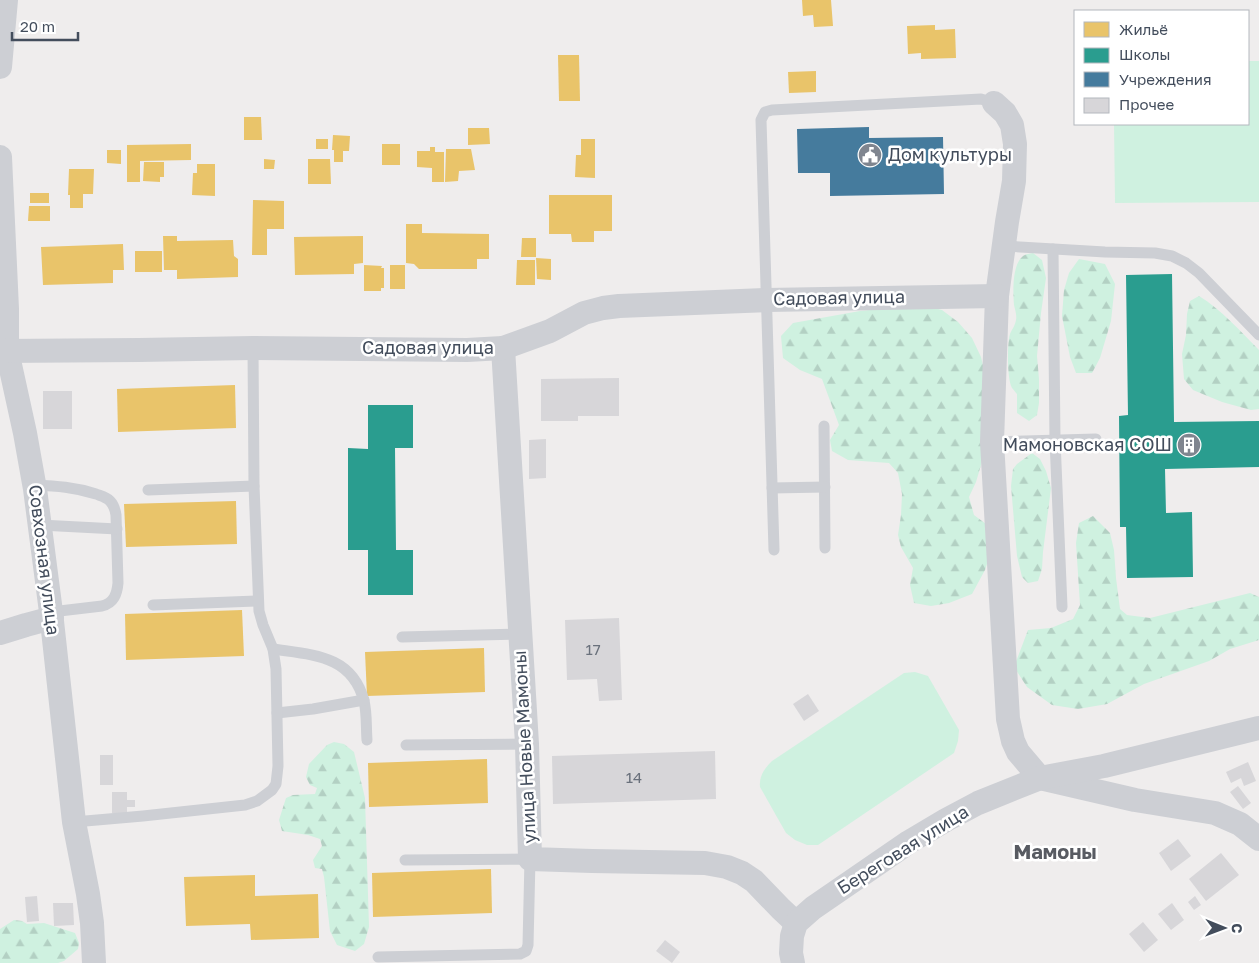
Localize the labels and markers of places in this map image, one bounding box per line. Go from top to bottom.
public building icon: Дом культуры [857,142,883,168]
place label: Дом культуры [888,143,1012,165]
building icon: Мамоновская СОШ [1176,432,1202,458]
place label: Мамоновская СОШ [1003,433,1172,455]

